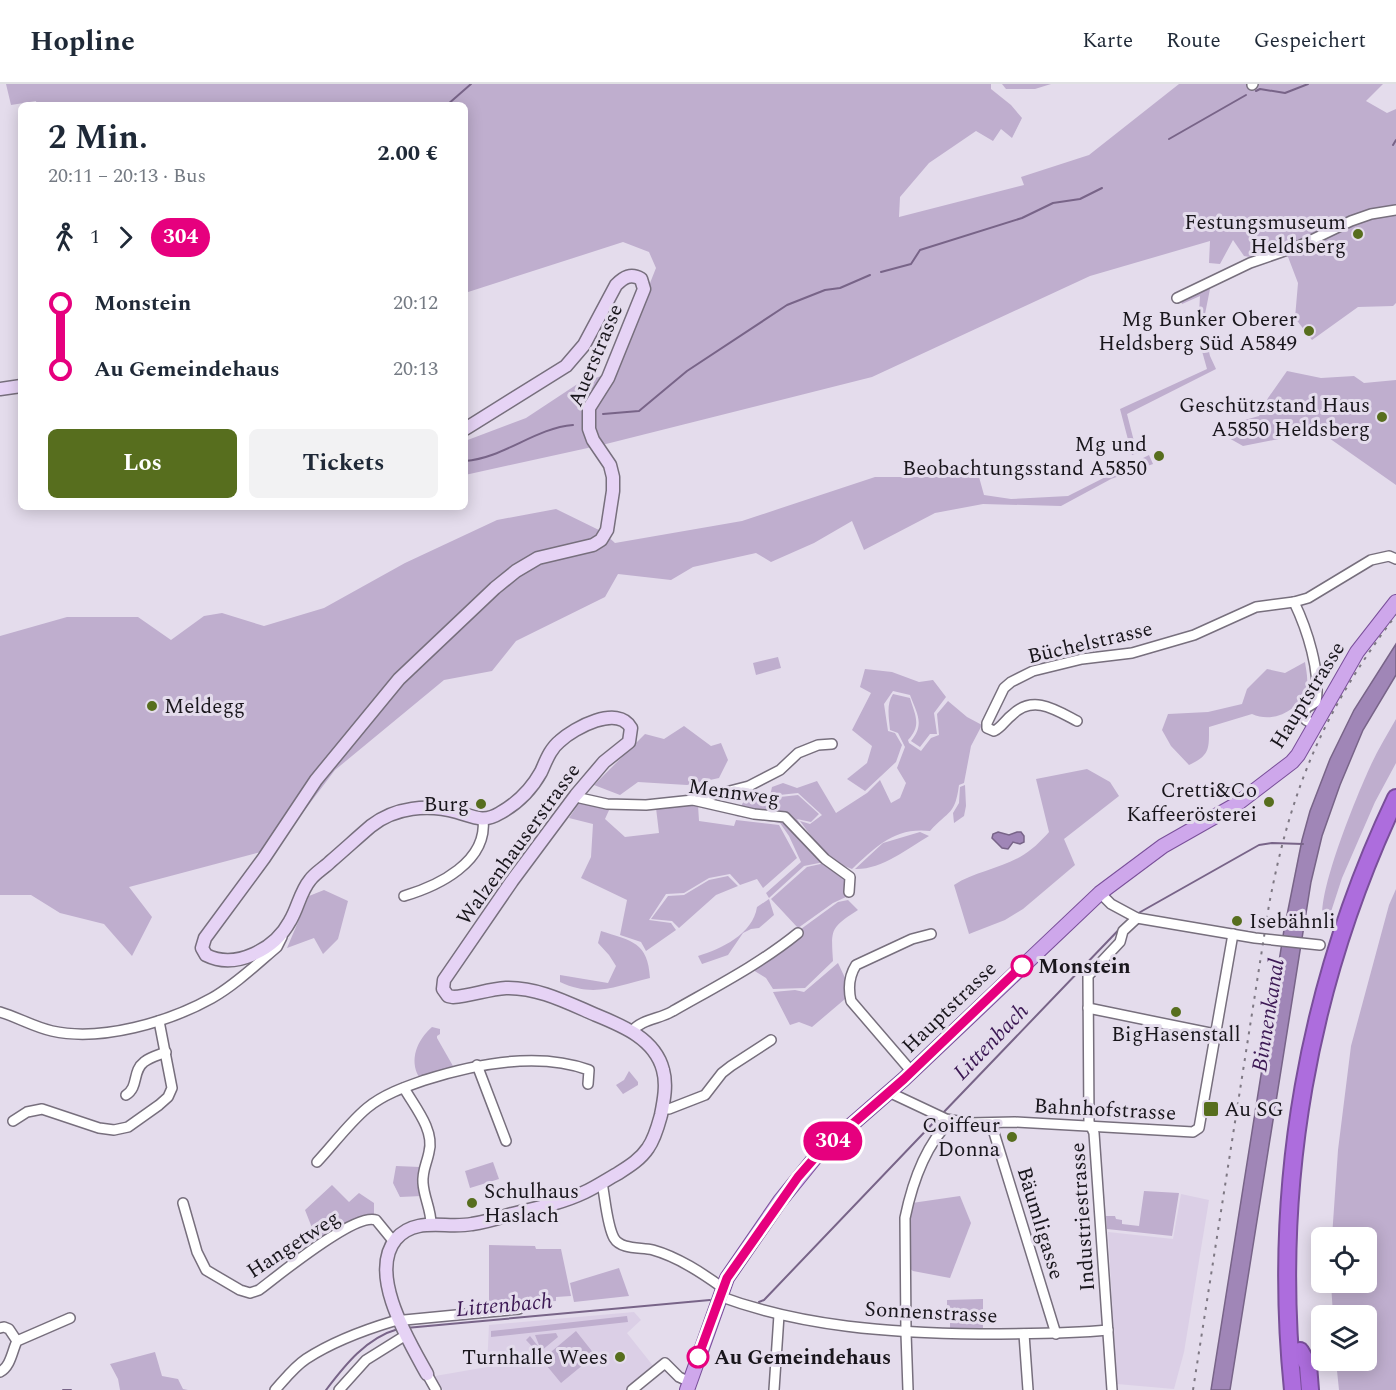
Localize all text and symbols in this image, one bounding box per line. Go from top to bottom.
text: Hopline [30,20,135,63]
text: Karte [1082,25,1133,57]
text: Route [1166,25,1221,57]
text: Gespeichert [1254,25,1366,57]
text: 2 Min. [48,113,148,163]
text: 2.00 € [377,137,438,170]
text: 20:11 – 20:13 · Bus [48,161,206,191]
place label: Festungsmuseum Heldsberg [1184,207,1346,263]
icon: walk [48,221,81,254]
icon: forward [109,221,142,254]
text: 304 [163,221,198,253]
text: 1 [90,222,100,252]
marker: Festungsmuseum Heldsberg [1351,227,1365,241]
text: Monstein [94,287,191,320]
text: 20:12 [393,288,438,318]
street label: Auerstrasse [560,299,632,412]
place label: Mg Bunker Oberer Heldsberg Süd A5849 [1098,304,1297,360]
marker: Mg Bunker Oberer Heldsberg Süd A5849 [1302,324,1316,338]
text: Au Gemeindehaus [94,353,280,386]
text: 20:13 [393,354,438,384]
place label: Geschützstand Haus A5850 Heldsberg [1179,390,1370,446]
marker: Geschützstand Haus A5850 Heldsberg [1375,410,1389,424]
button: Los [48,429,237,498]
button: Tickets [249,429,438,498]
place label: Mg und Beobachtungsstand A5850 [902,429,1147,485]
marker: Mg und Beobachtungsstand A5850 [1152,449,1166,463]
street label: Büchelstrasse [1024,613,1156,673]
street label: Hauptstrasse [1262,635,1354,756]
place label: Meldegg [164,691,245,723]
marker: Meldegg [145,699,159,713]
street label: Walzenhauserstrasse [449,757,589,932]
street label: Mennweg [686,771,782,815]
place label: Cretti&Co Kaffeerösterei [1126,775,1257,831]
place label: Burg [424,789,469,821]
marker: Cretti&Co Kaffeerösterei [1262,795,1276,809]
marker: Burg [474,797,488,811]
place label: Isebähnli [1249,906,1336,938]
marker: Isebähnli [1230,914,1244,928]
place label: Monstein [1038,951,1131,983]
street label: Hauptstrasse [895,954,1005,1062]
marker: Monstein [1011,955,1033,977]
water label: Binnenkanal [1243,956,1294,1074]
water label: Littenbach [946,996,1037,1088]
marker: BigHasenstall [1169,1005,1183,1019]
place label: BigHasenstall [1111,1019,1241,1051]
street label: Bahnhofstrasse [1033,1090,1177,1130]
place label: Au SG [1224,1094,1284,1126]
marker: Au SG [1202,1100,1220,1118]
place label: Coiffeur Donna [922,1110,1001,1166]
line badge: 304 [798,1122,868,1160]
text: 304 [815,1125,851,1157]
marker: Coiffeur Donna [1005,1130,1019,1144]
street label: Industriestrasse [1062,1142,1104,1292]
street label: Bäumligasse [1008,1163,1072,1284]
place label: Schulhaus Haslach [484,1176,579,1232]
marker: Schulhaus Haslach [465,1196,479,1210]
street label: Hangetweg [241,1203,347,1287]
map controls [1311,1227,1377,1371]
button: locate [1311,1227,1377,1293]
water label: Littenbach [455,1285,554,1326]
street label: Sonnenstrasse [864,1294,998,1332]
button: layers [1311,1305,1377,1371]
place label: Turnhalle Wees [462,1342,608,1374]
place label: Au Gemeindehaus [714,1342,891,1374]
marker: Au Gemeindehaus [687,1346,709,1368]
marker: Turnhalle Wees [613,1350,627,1364]

